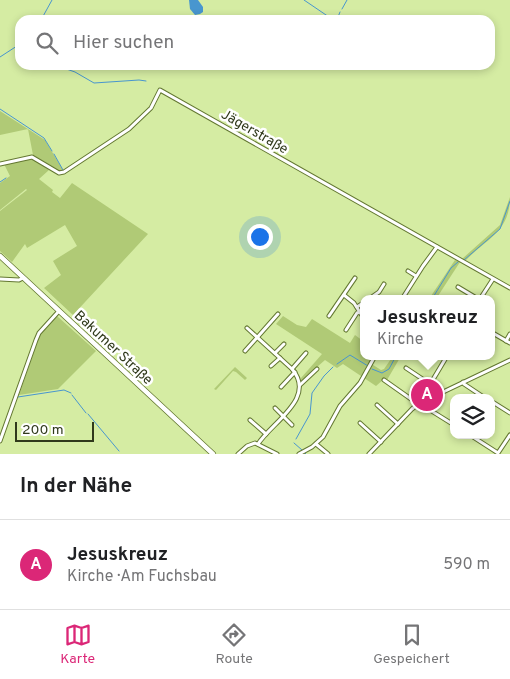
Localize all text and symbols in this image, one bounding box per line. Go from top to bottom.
search box [15,15,495,70]
icon: search [33,29,61,57]
text: Hier suchen [73,31,174,55]
street label: Jägerstraße [218,106,291,158]
your location [247,224,273,250]
popup [360,295,495,360]
text: Jesuskreuz [377,306,478,330]
street label: Bakumer Straße [70,307,156,389]
text: Kirche [377,330,423,350]
pin: A [411,376,443,414]
map controls [450,394,495,439]
button: layers [450,394,495,439]
scale bar [15,419,94,442]
text: 200 m [22,422,64,439]
text: In der Nähe [20,473,132,500]
text: Jesuskreuz [67,543,168,567]
text: A [30,555,42,575]
text: 590 m [443,555,490,575]
text: Kirche · Am Fuchsbau [67,567,217,587]
tab: Karte [60,621,95,668]
tab: Route [216,621,253,668]
tab: Gespeichert [373,621,450,668]

